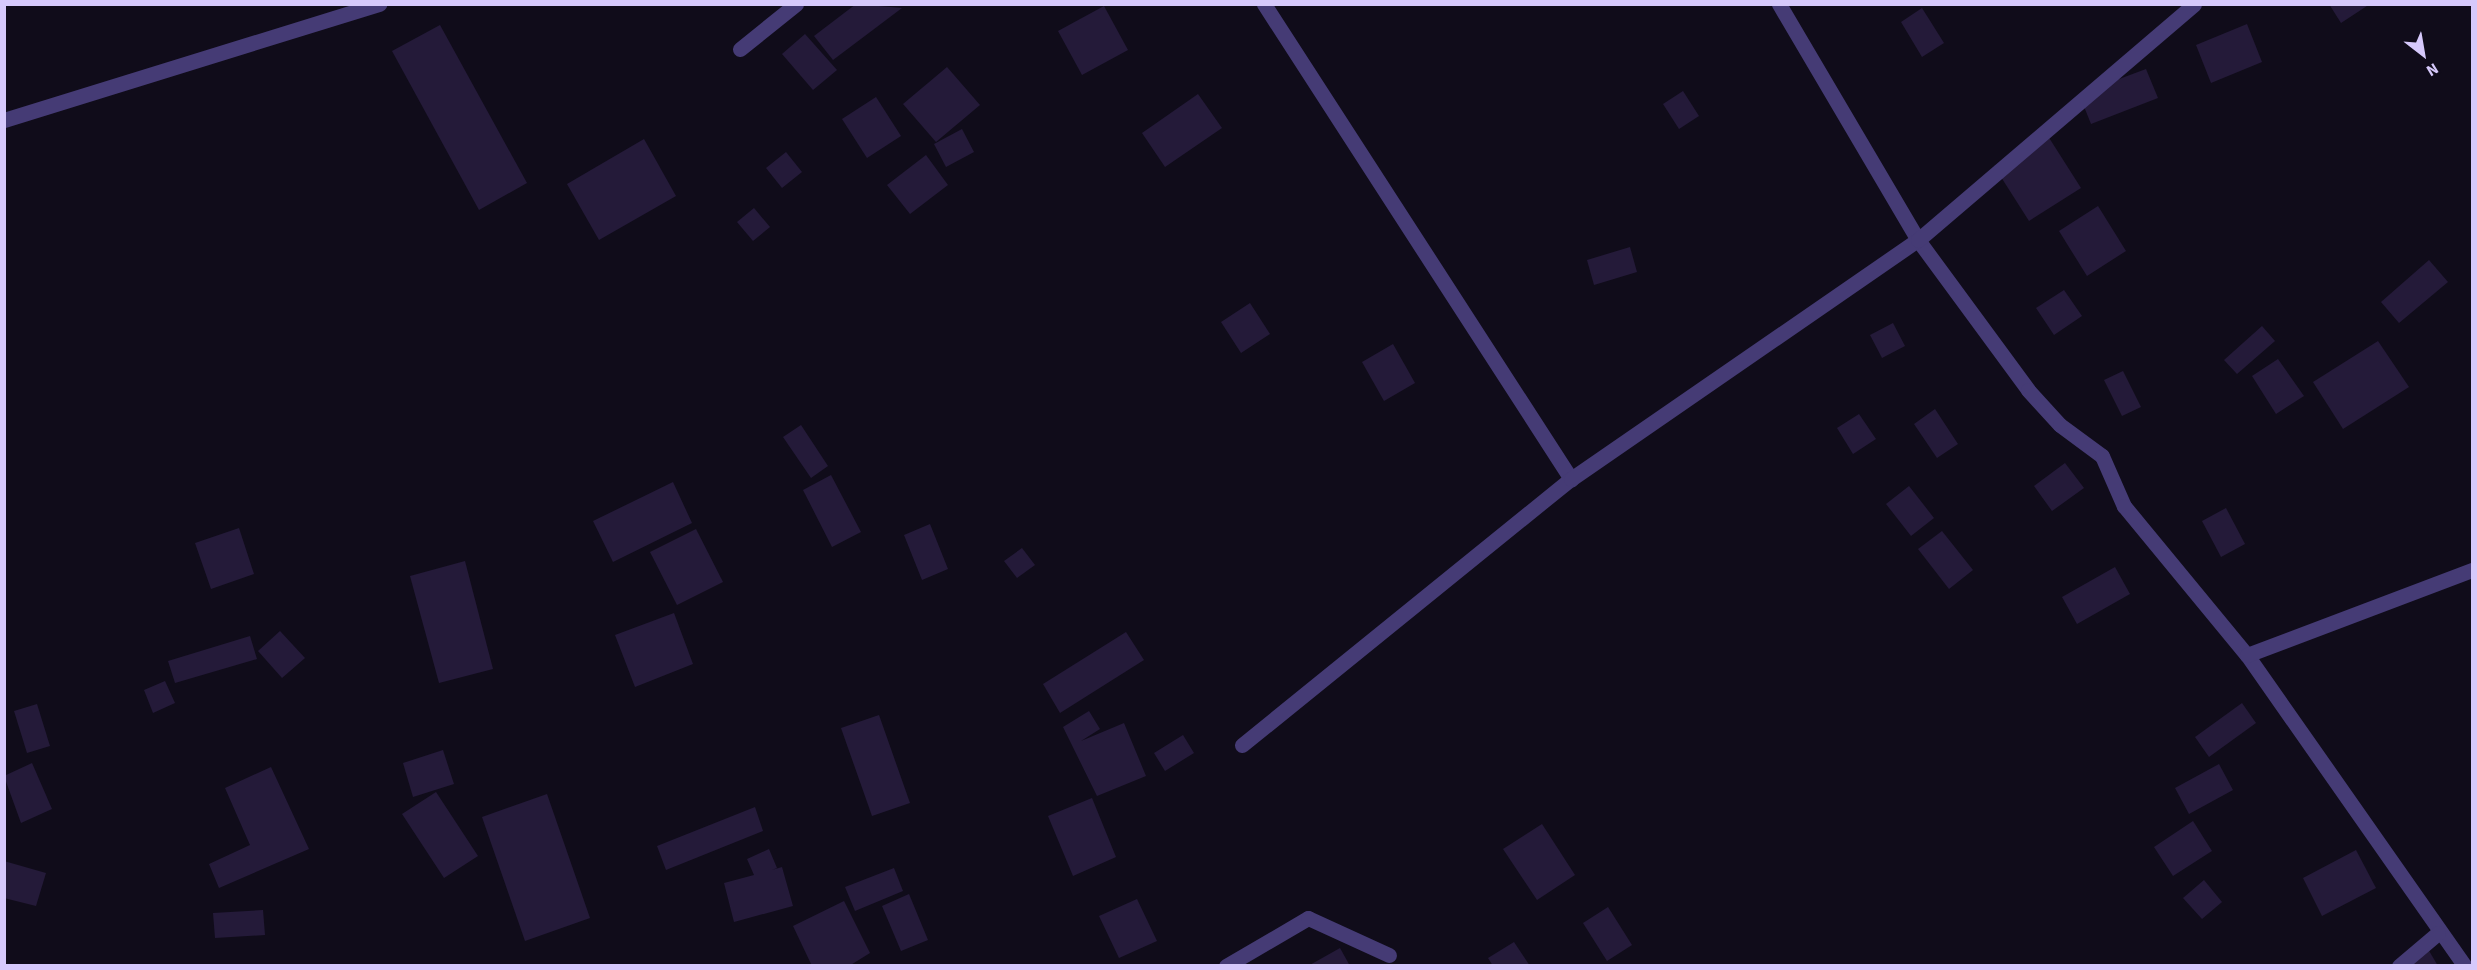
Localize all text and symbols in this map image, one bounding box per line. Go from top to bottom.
north arrow [2393,24,2453,84]
text: N [2422,57,2443,82]

